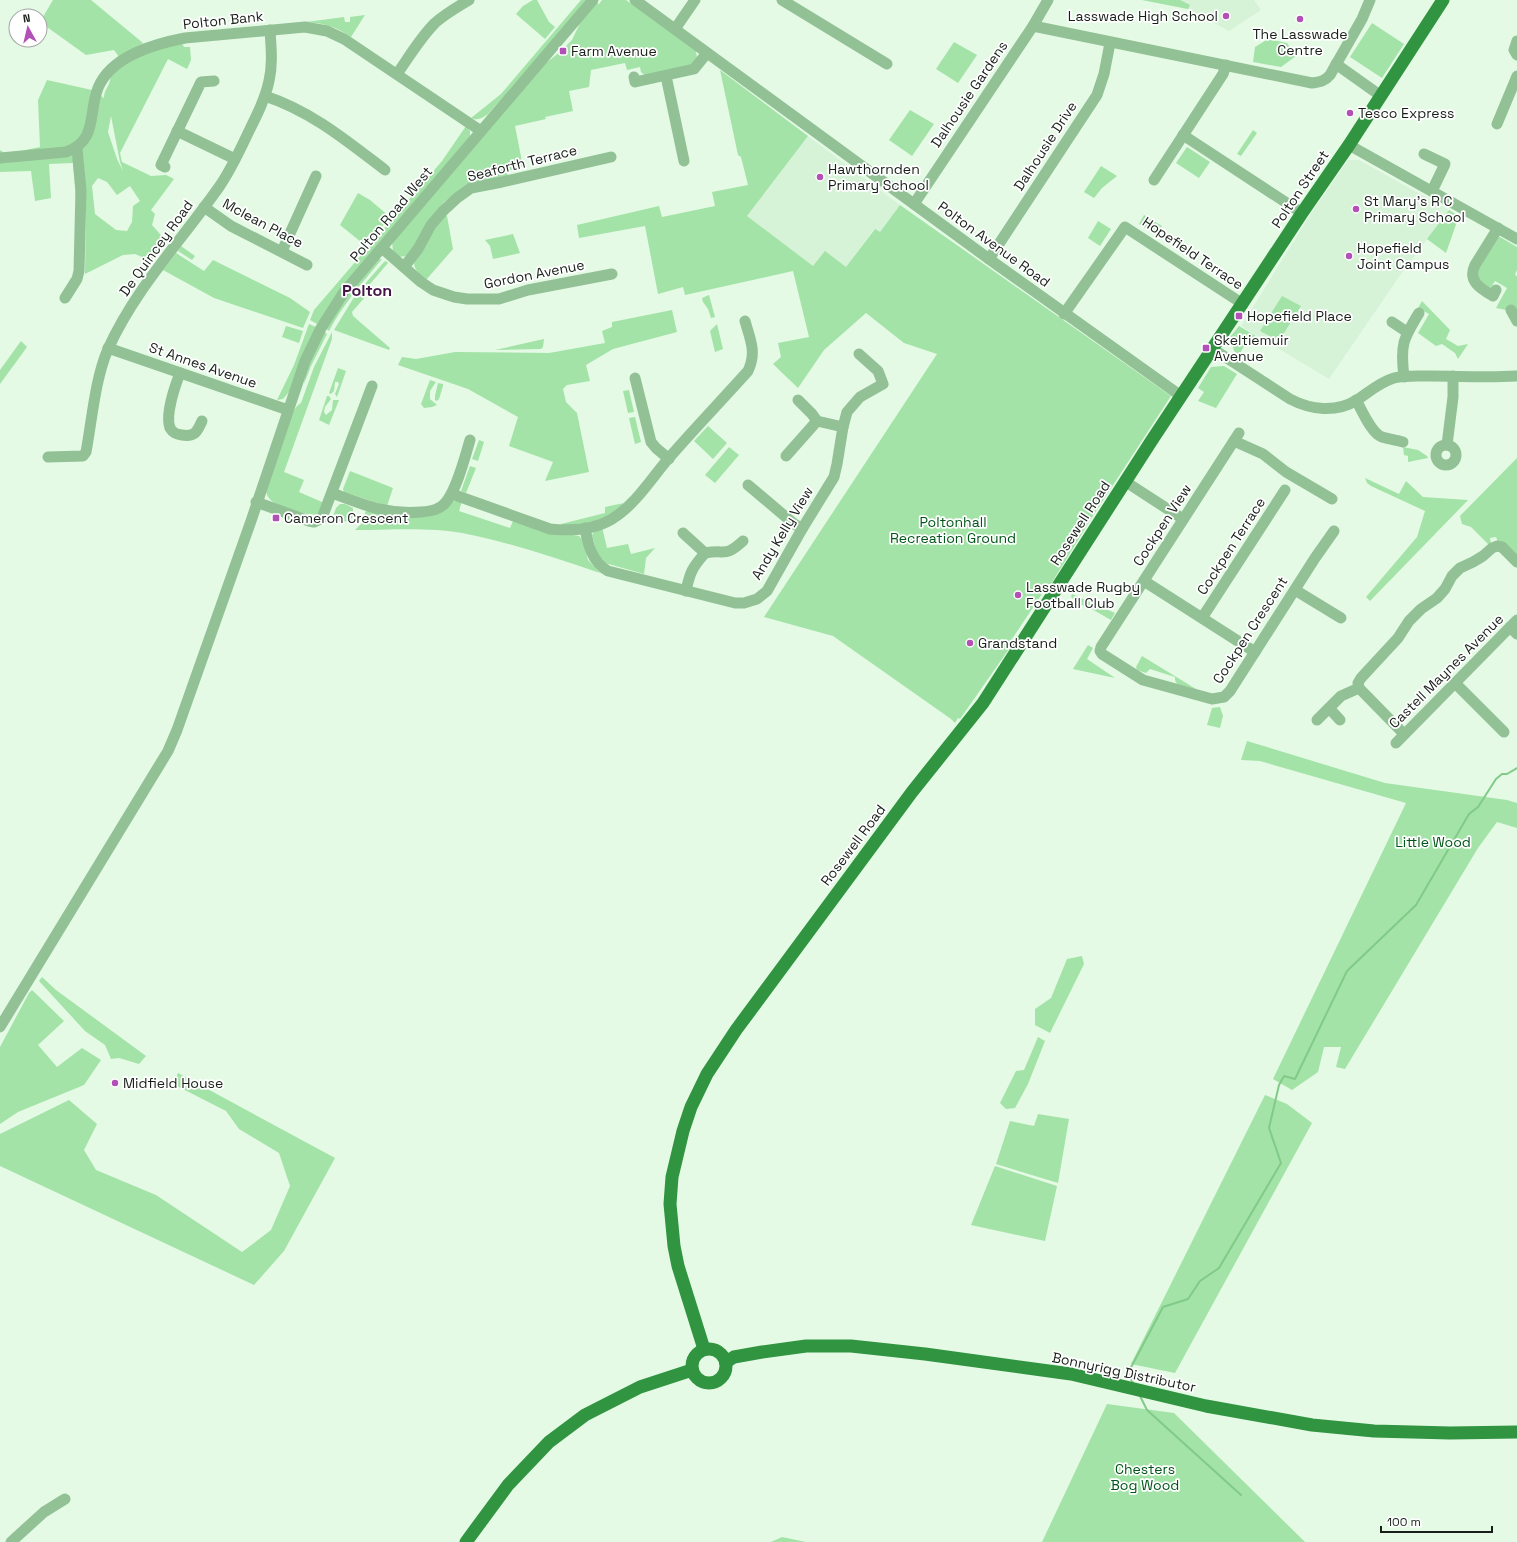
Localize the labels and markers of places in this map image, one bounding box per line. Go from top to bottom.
place label: Lasswade High School [1068,7,1218,25]
marker: Lasswade High School [1221,11,1231,21]
marker: The Lasswade Centre [1295,14,1305,24]
place label: The Lasswade Centre [1252,25,1348,59]
place label: Farm Avenue [571,42,657,60]
marker: Farm Avenue [558,46,568,56]
place label: Tesco Express [1358,104,1454,122]
marker: Tesco Express [1345,108,1355,118]
place label: Hawthornden Primary School [828,160,929,194]
marker: Hawthornden Primary School [815,172,825,182]
place label: St Mary's R C Primary School [1364,192,1465,226]
marker: St Mary's R C Primary School [1351,204,1361,214]
place label: Hopefield Joint Campus [1357,239,1450,273]
marker: Hopefield Joint Campus [1344,251,1354,261]
place label: Hopefield Place [1247,307,1352,325]
marker: Hopefield Place [1234,311,1244,321]
place label: Skeltiemuir Avenue [1214,331,1289,365]
marker: Skeltiemuir Avenue [1201,343,1211,353]
place label: Cameron Crescent [284,509,408,527]
marker: Cameron Crescent [271,513,281,523]
place label: Lasswade Rugby Football Club [1026,578,1140,612]
marker: Lasswade Rugby Football Club [1013,590,1023,600]
place label: Grandstand [978,634,1057,652]
marker: Grandstand [965,638,975,648]
place label: Midfield House [123,1074,223,1092]
marker: Midfield House [110,1078,120,1088]

